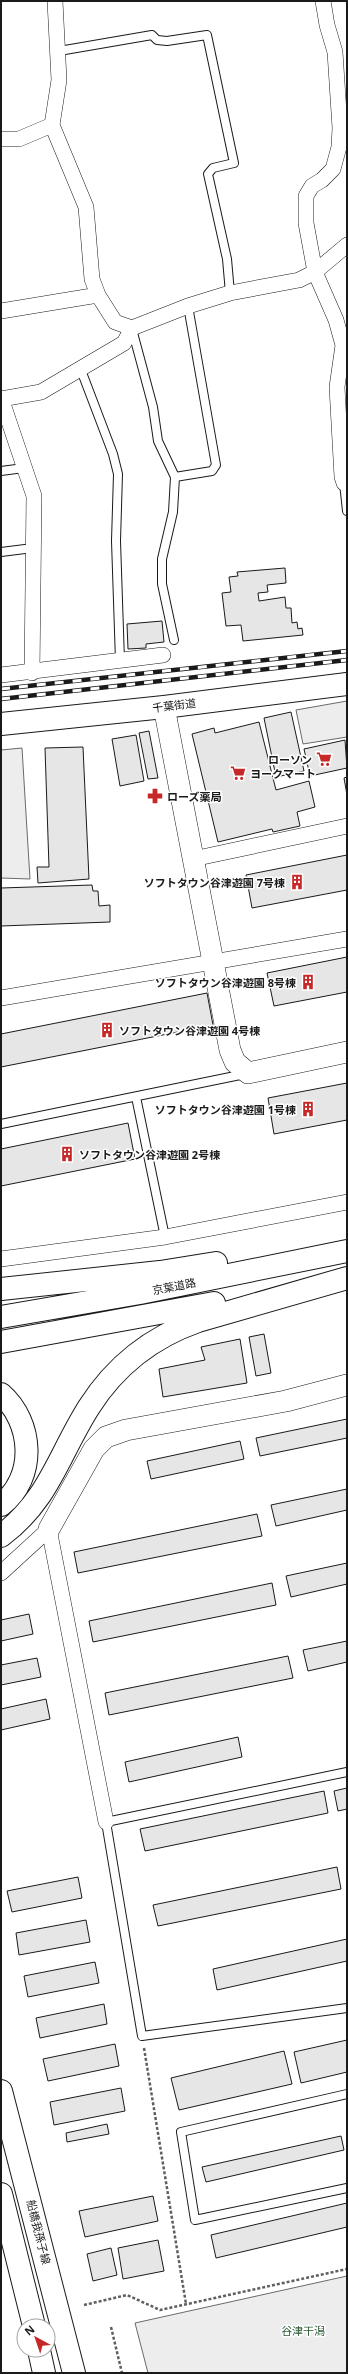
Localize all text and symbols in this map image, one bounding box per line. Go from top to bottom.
street label: 千葉街道 [151,695,197,715]
supermarket icon: ローソン [315,750,333,768]
place label: ローソン [268,752,312,767]
supermarket icon: ヨークマート [229,764,247,782]
place label: ヨークマート [250,766,316,781]
pharmacy icon: ローズ薬局 [146,787,164,805]
place label: ローズ薬局 [167,789,221,804]
building icon: ソフトタウン谷津遊園 7号棟 [288,873,306,891]
place label: ソフトタウン谷津遊園 7号棟 [144,875,285,890]
building icon: ソフトタウン谷津遊園 8号棟 [299,973,317,991]
place label: ソフトタウン谷津遊園 8号棟 [155,975,296,990]
building icon: ソフトタウン谷津遊園 4号棟 [98,1021,116,1039]
place label: ソフトタウン谷津遊園 4号棟 [119,1023,260,1038]
building icon: ソフトタウン谷津遊園 1号棟 [299,1100,317,1118]
place label: ソフトタウン谷津遊園 1号棟 [155,1102,296,1117]
building icon: ソフトタウン谷津遊園 2号棟 [58,1145,76,1163]
place label: ソフトタウン谷津遊園 2号棟 [79,1147,220,1162]
street label: 京葉道路 [151,1274,197,1298]
street label: 船橋我孫子線 [24,2198,54,2266]
north arrow [16,2318,56,2358]
text: N [21,2321,38,2339]
park label: 谷津干潟 [281,2323,325,2338]

